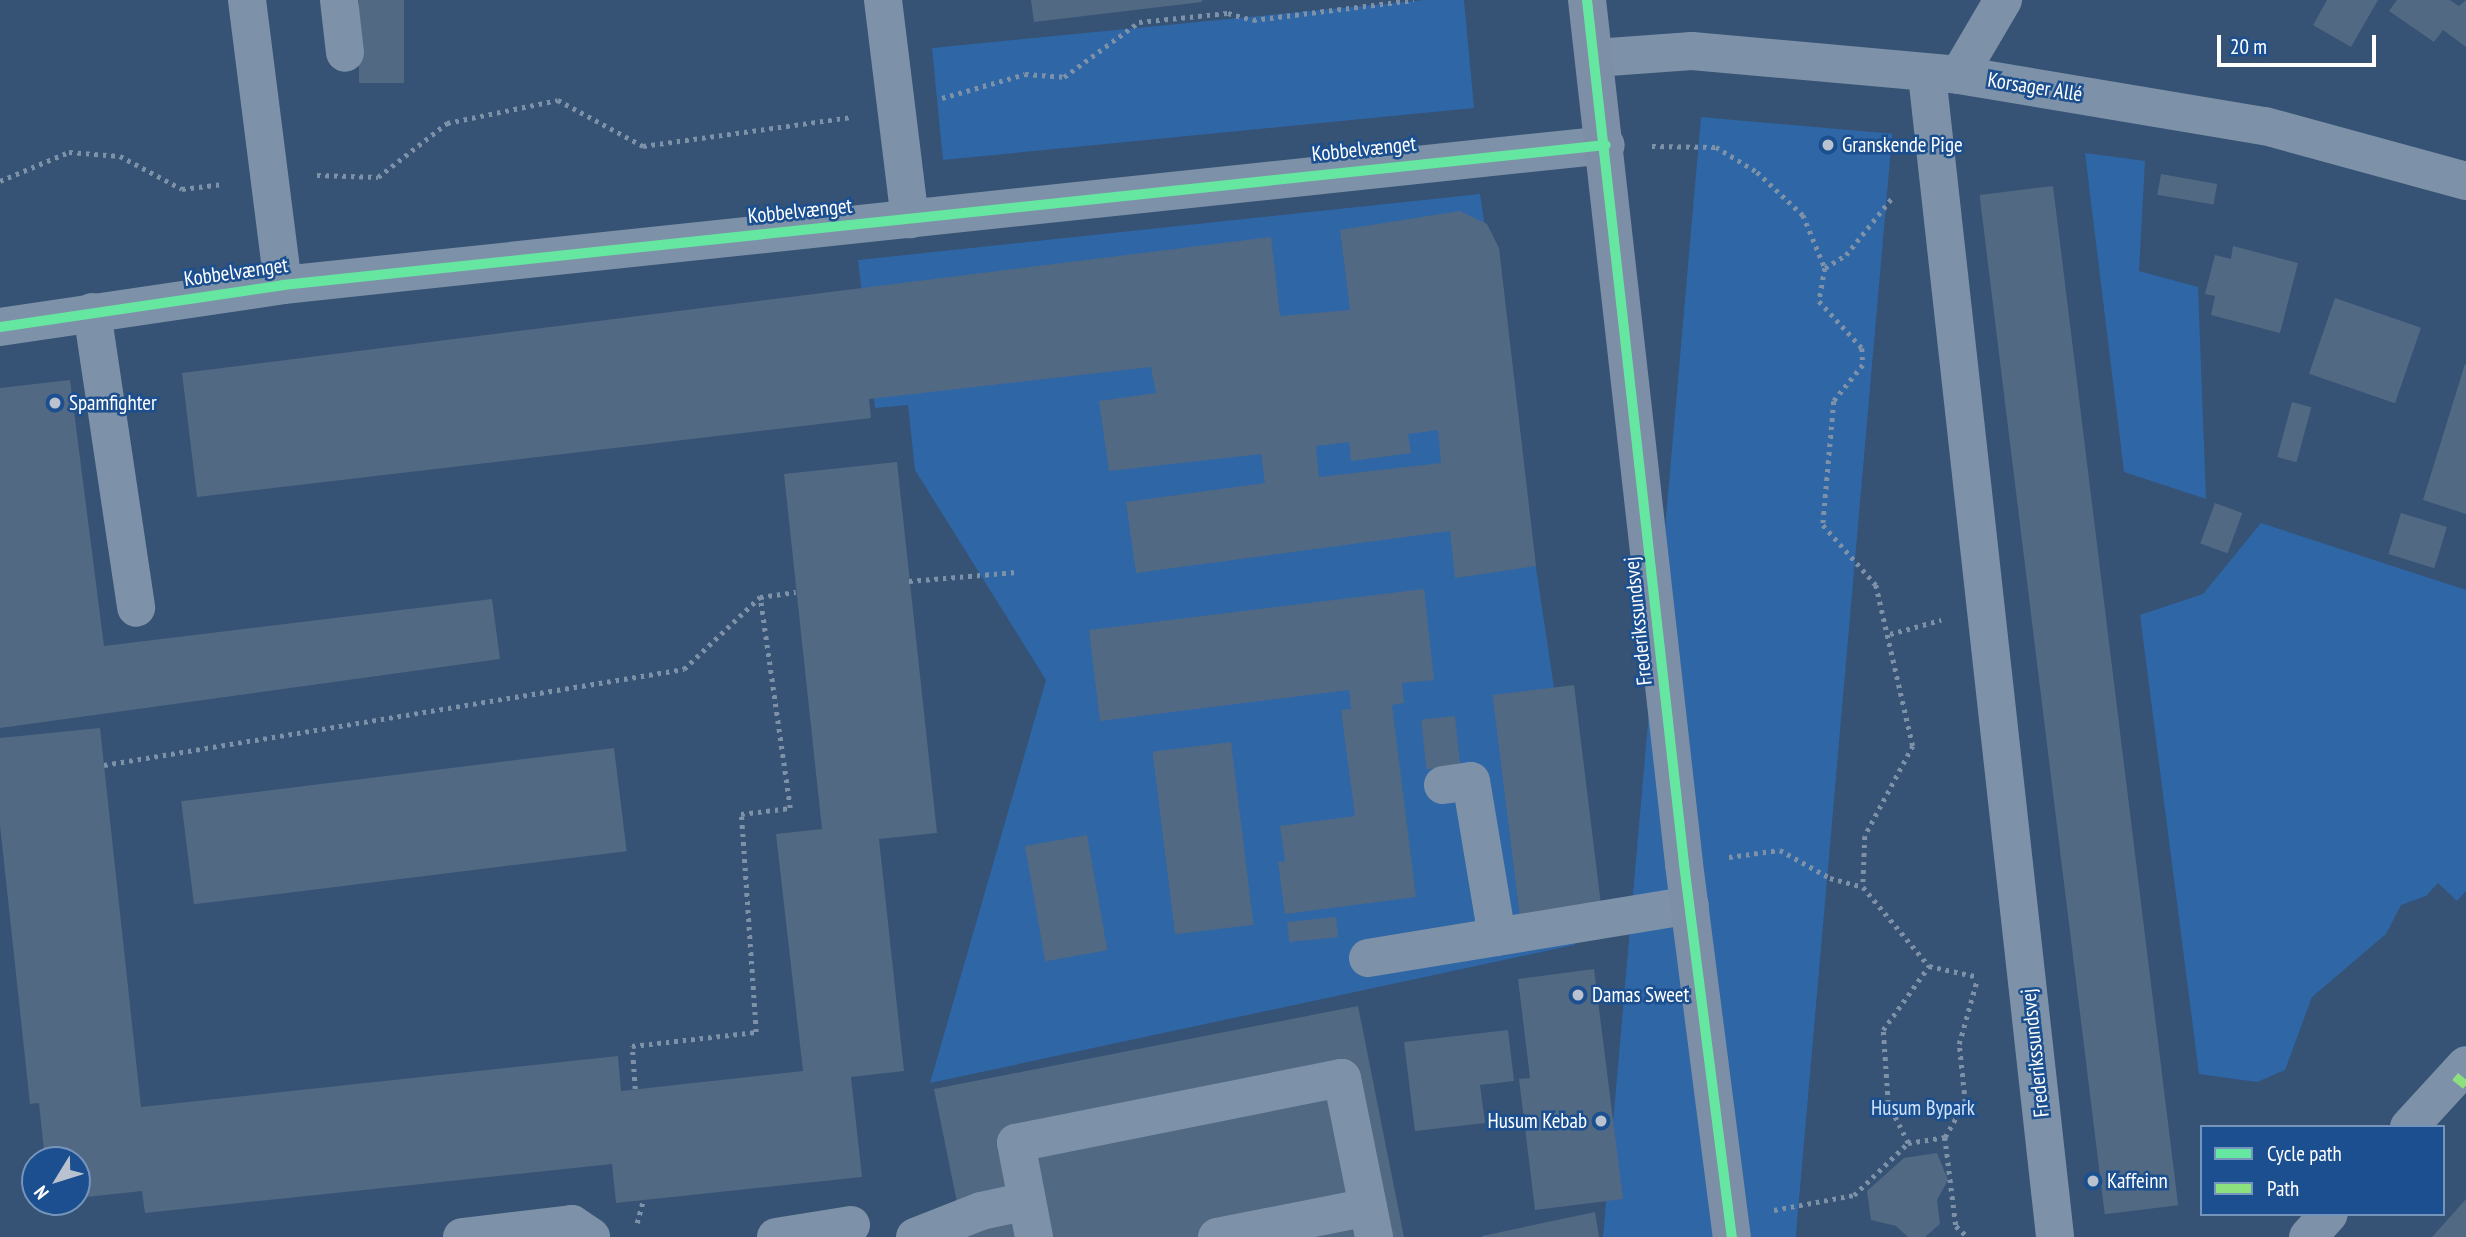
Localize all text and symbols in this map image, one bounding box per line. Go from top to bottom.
scale bar [2221,21,2380,65]
text: 20 m [2230,33,2267,60]
street label: Korsager Allé [1986,67,2084,107]
street label: Kobbelvænget [1311,131,1417,167]
place label: Granskende Pige [1842,132,1963,158]
marker: Granskende Pige [1820,137,1836,153]
street label: Kobbelvænget [747,193,853,229]
street label: Kobbelvænget [182,252,290,292]
place label: Spamfighter [69,390,157,416]
marker: Spamfighter [47,395,63,411]
street label: Frederikssundsvej [1619,555,1657,687]
place label: Damas Sweet [1592,982,1689,1008]
marker: Damas Sweet [1570,987,1586,1003]
street label: Frederikssundsvej [2016,987,2054,1119]
park label: Husum Bypark [1871,1095,1975,1121]
place label: Husum Kebab [1487,1108,1587,1134]
marker: Husum Kebab [1593,1113,1609,1129]
legend [2200,1125,2445,1216]
text: Cycle path [2267,1140,2342,1167]
north arrow [21,1146,91,1216]
place label: Kaffeinn [2107,1168,2168,1194]
marker: Kaffeinn [2085,1173,2101,1189]
text: Path [2267,1175,2299,1202]
text: N [28,1181,54,1204]

